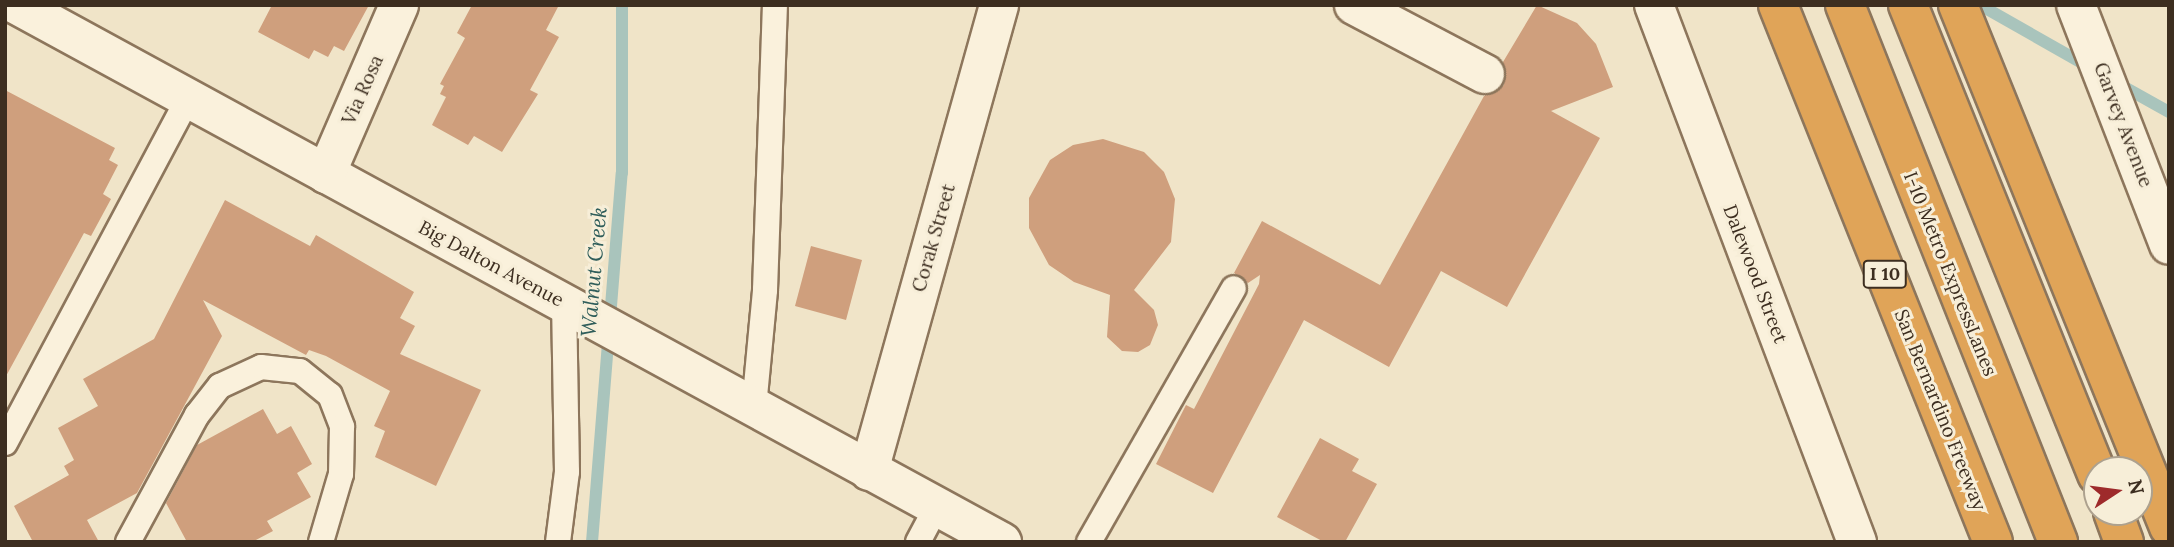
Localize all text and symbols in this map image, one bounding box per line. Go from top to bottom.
street label: Via Rosa [338,52,388,128]
street label: Garvey Avenue [2089,59,2157,191]
street label: I-10 Metro ExpressLanes [1899,169,2001,379]
street label: Corak Street [908,181,960,295]
street label: Dalewood Street [1718,201,1792,347]
water label: Walnut Creek [576,206,612,338]
street label: Big Dalton Avenue [415,216,567,312]
road number: I 10 [1862,260,1908,288]
street label: San Bernardino Freeway [1889,306,1991,514]
north arrow [2083,456,2153,526]
text: N [2123,477,2150,497]

